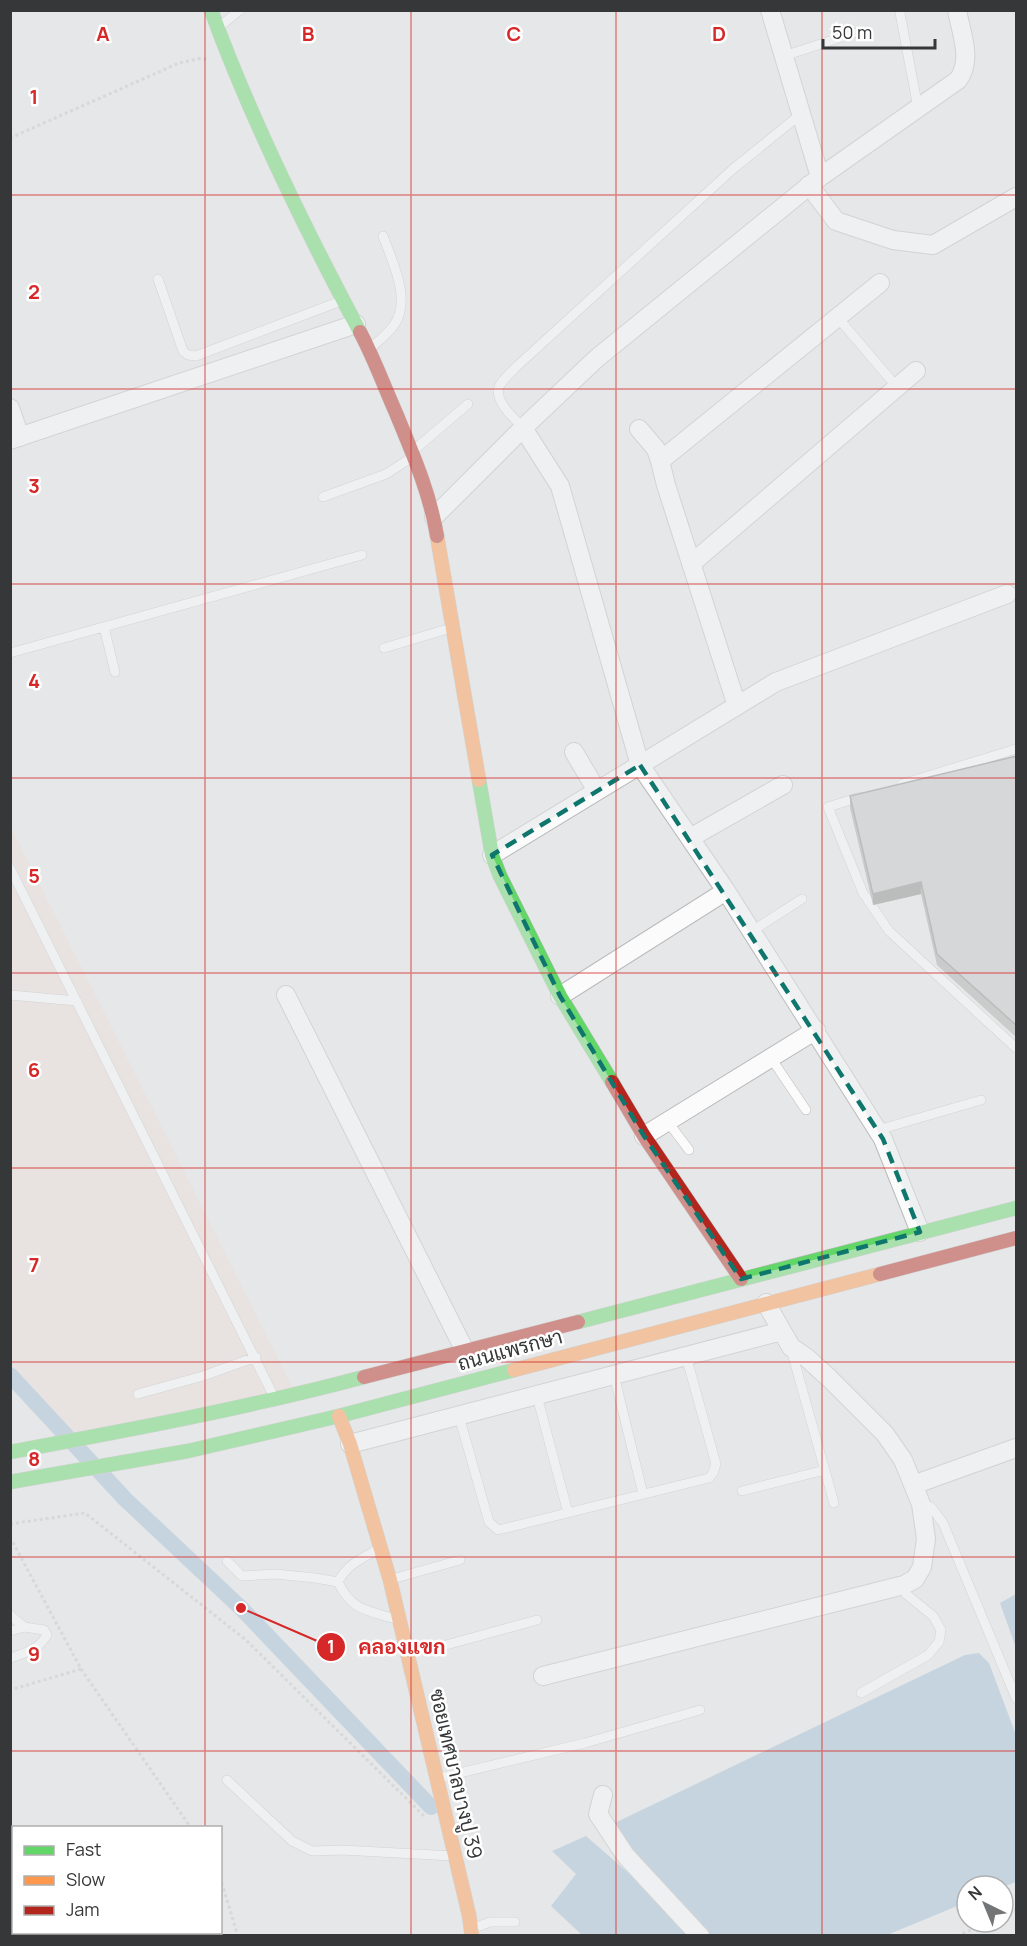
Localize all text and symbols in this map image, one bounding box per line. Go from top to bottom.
scale bar [823,12,936,50]
text: A [96,20,110,47]
text: B [302,20,315,47]
text: C [507,20,521,47]
text: D [712,20,726,47]
text: 50 m [832,20,872,44]
text: 1 [30,83,38,110]
text: 2 [28,278,40,305]
text: 3 [28,472,40,499]
text: 4 [28,667,40,694]
text: 5 [28,862,40,889]
text: 6 [28,1056,40,1083]
text: 7 [29,1251,39,1278]
street label: ถนนแพรกษา [454,1323,565,1376]
text: 8 [28,1445,40,1472]
callout: คลองแขก [316,1627,458,1666]
text: คลองแขก [358,1632,446,1660]
text: 1 [327,1634,335,1658]
text: 9 [28,1640,40,1667]
street label: ซอยเทศบาลบางปู 39 [422,1686,489,1862]
legend [12,1826,222,1934]
text: Fast [66,1837,101,1861]
text: Slow [66,1867,106,1891]
north arrow [955,1874,1015,1934]
text: N [963,1881,986,1905]
text: Jam [66,1897,100,1921]

